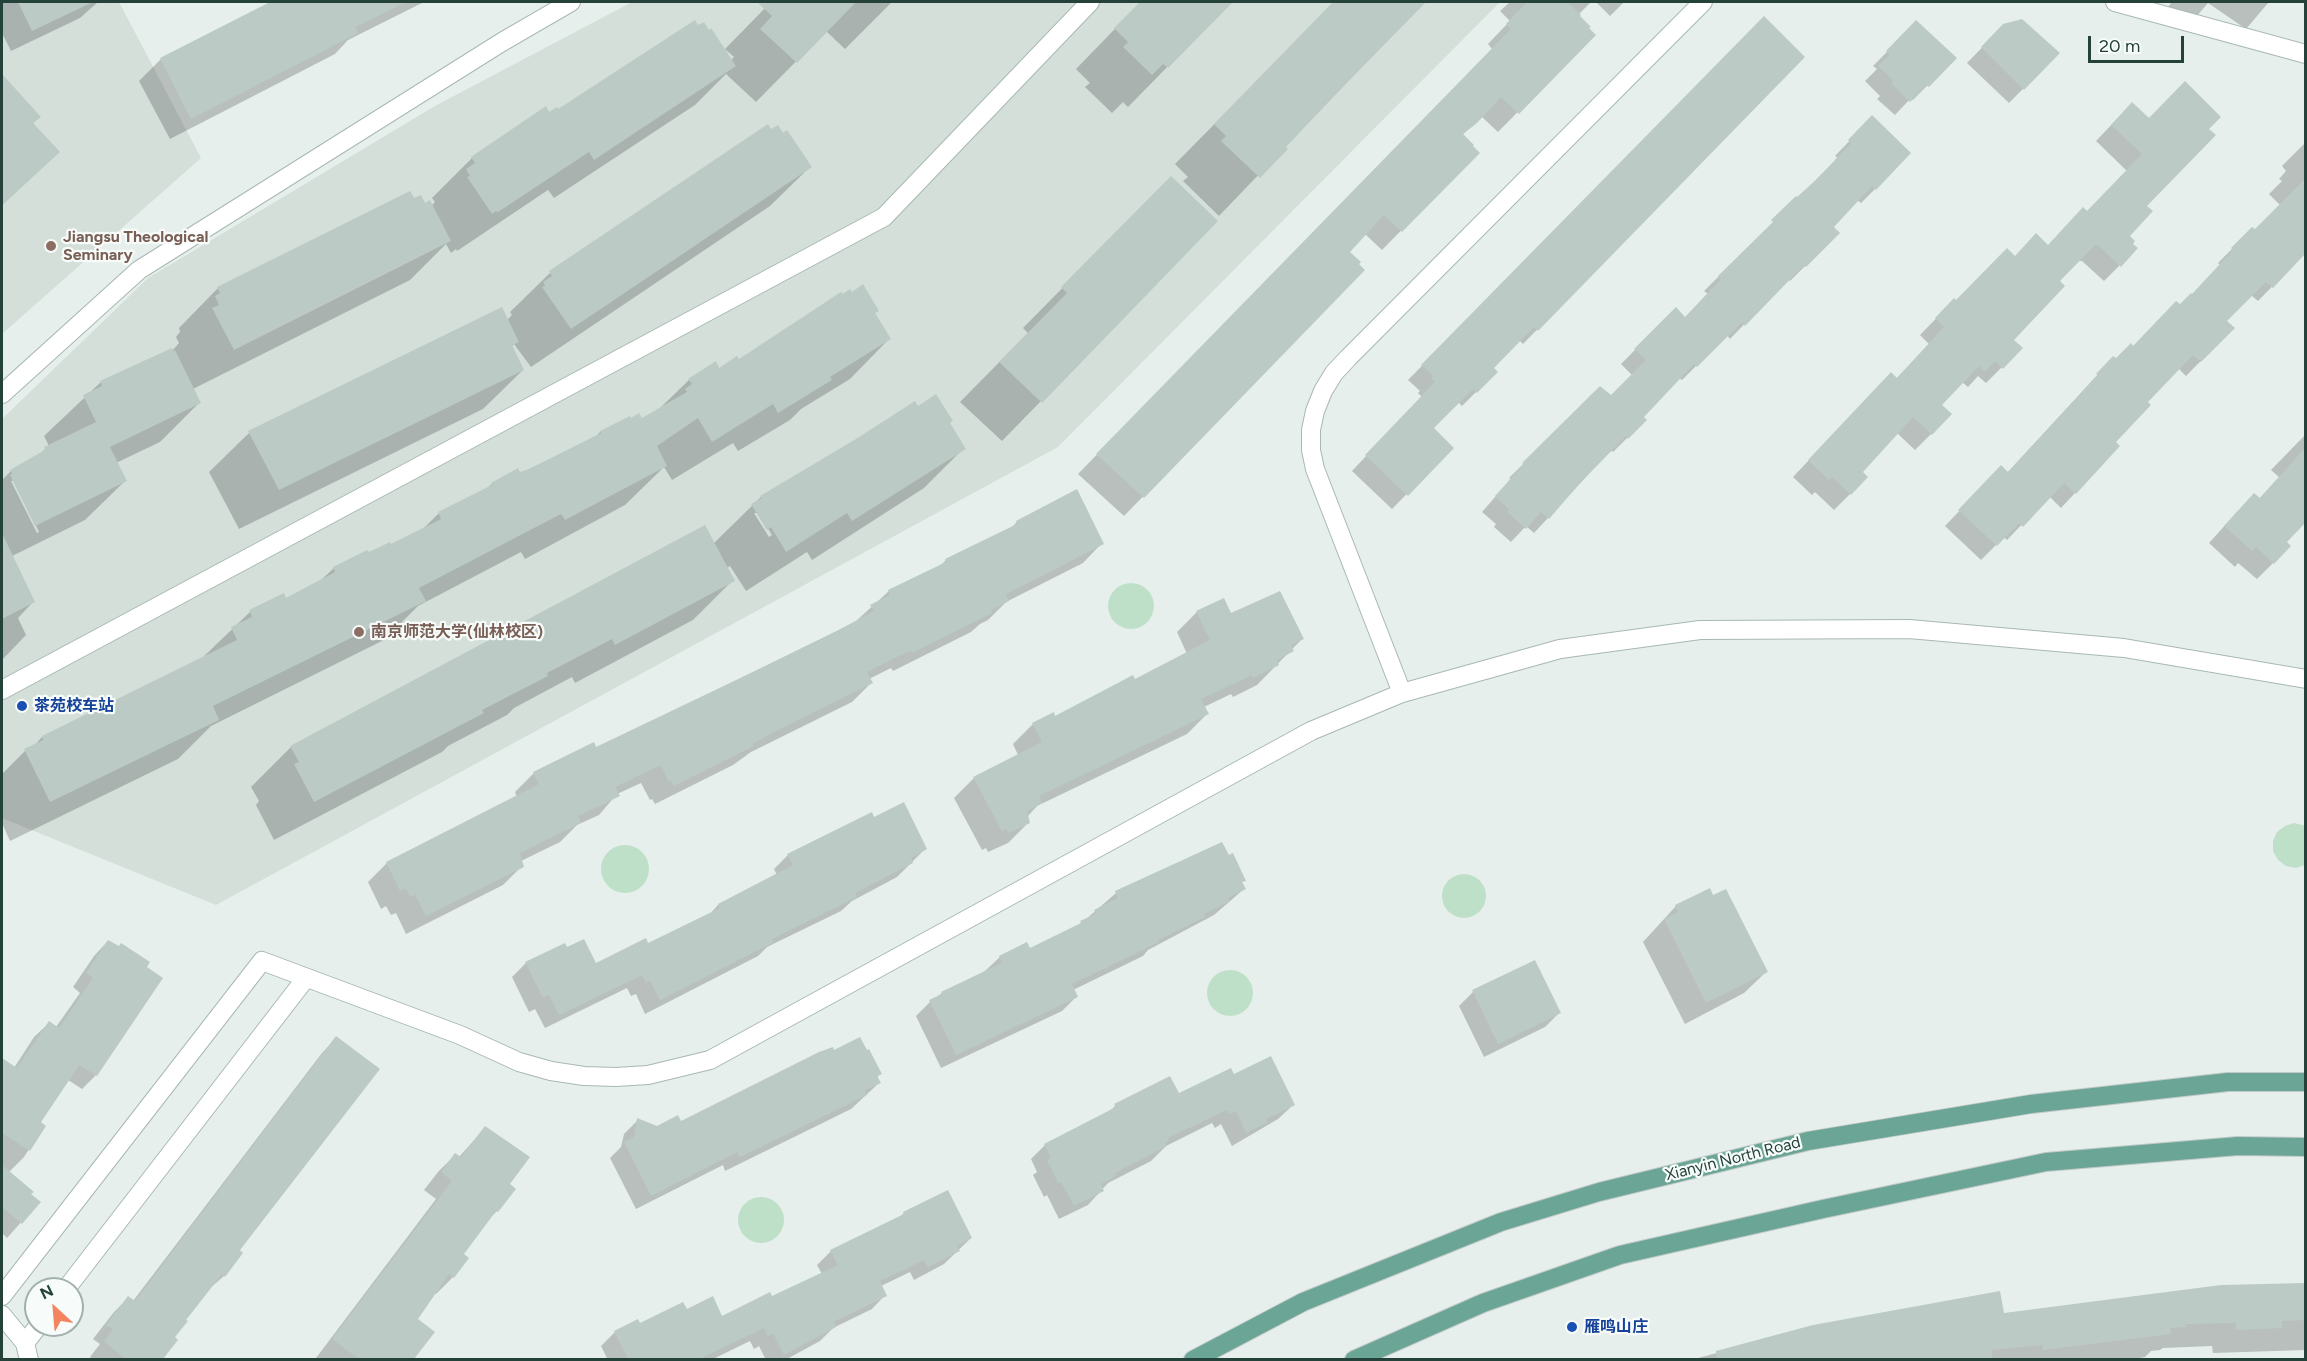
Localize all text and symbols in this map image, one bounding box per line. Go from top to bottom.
scale bar [2091,24,2187,62]
text: 20 m [2099,35,2140,57]
place label: Jiangsu Theological Seminary [63,227,208,265]
marker: Jiangsu Theological Seminary [44,239,58,253]
place label: 南京师范大学(仙林校区) [371,622,543,642]
marker: 南京师范大学(仙林校区) [352,625,366,639]
place label: 茶苑校车站 [34,696,114,716]
marker: 茶苑校车站 [15,699,29,713]
street label: Xianyin North Road [1664,1133,1802,1185]
north arrow [24,1277,84,1337]
text: N [37,1281,56,1303]
place label: 雁鸣山庄 [1584,1317,1648,1337]
marker: 雁鸣山庄 [1565,1320,1579,1334]

